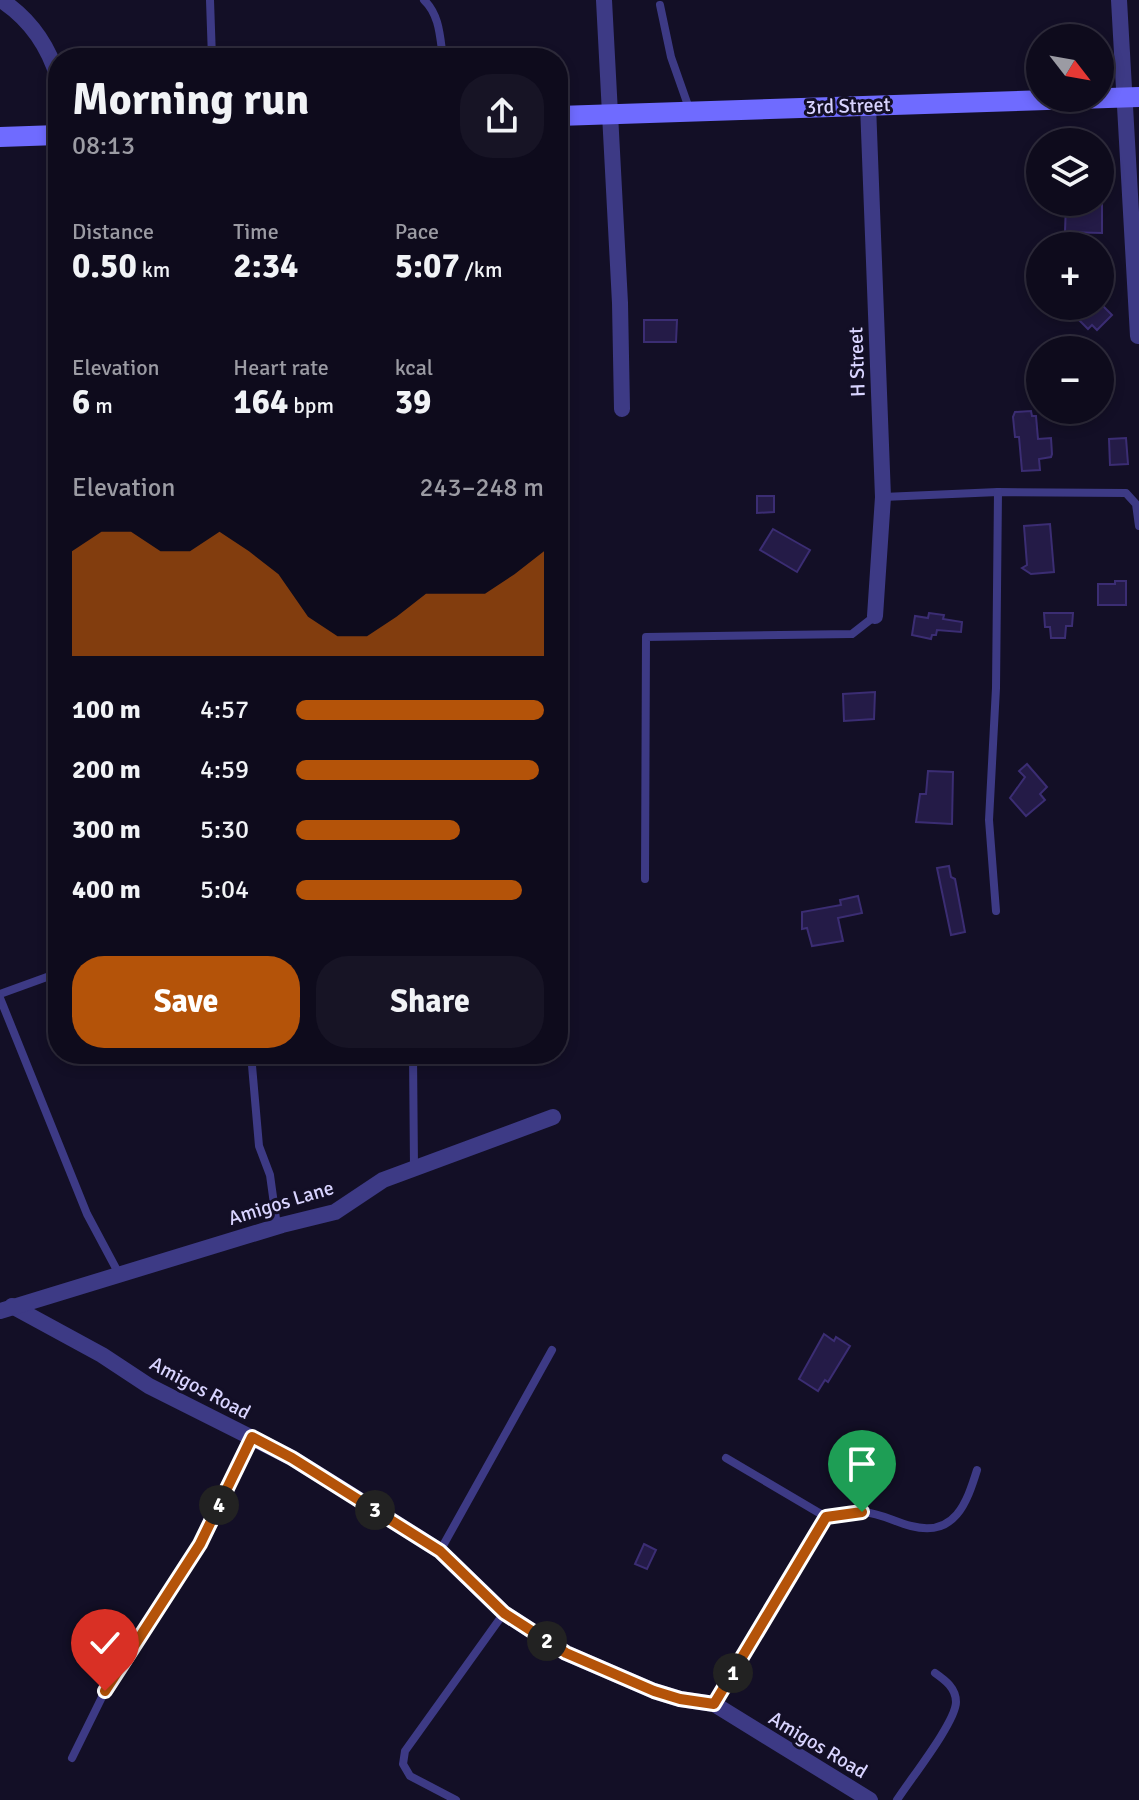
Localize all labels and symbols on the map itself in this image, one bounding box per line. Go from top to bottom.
north arrow [1026,24,1114,112]
street label: 3rd Street [805,92,891,120]
street label: H Street [843,327,871,397]
street label: Amigos Lane [225,1175,337,1231]
street label: Amigos Road [145,1351,255,1425]
pin [828,1430,896,1512]
pin: 4 [199,1485,239,1525]
pin: 3 [355,1490,395,1530]
pin [71,1609,139,1691]
pin: 2 [527,1621,567,1661]
pin: 1 [713,1653,753,1693]
street label: Amigos Road [764,1706,872,1784]

